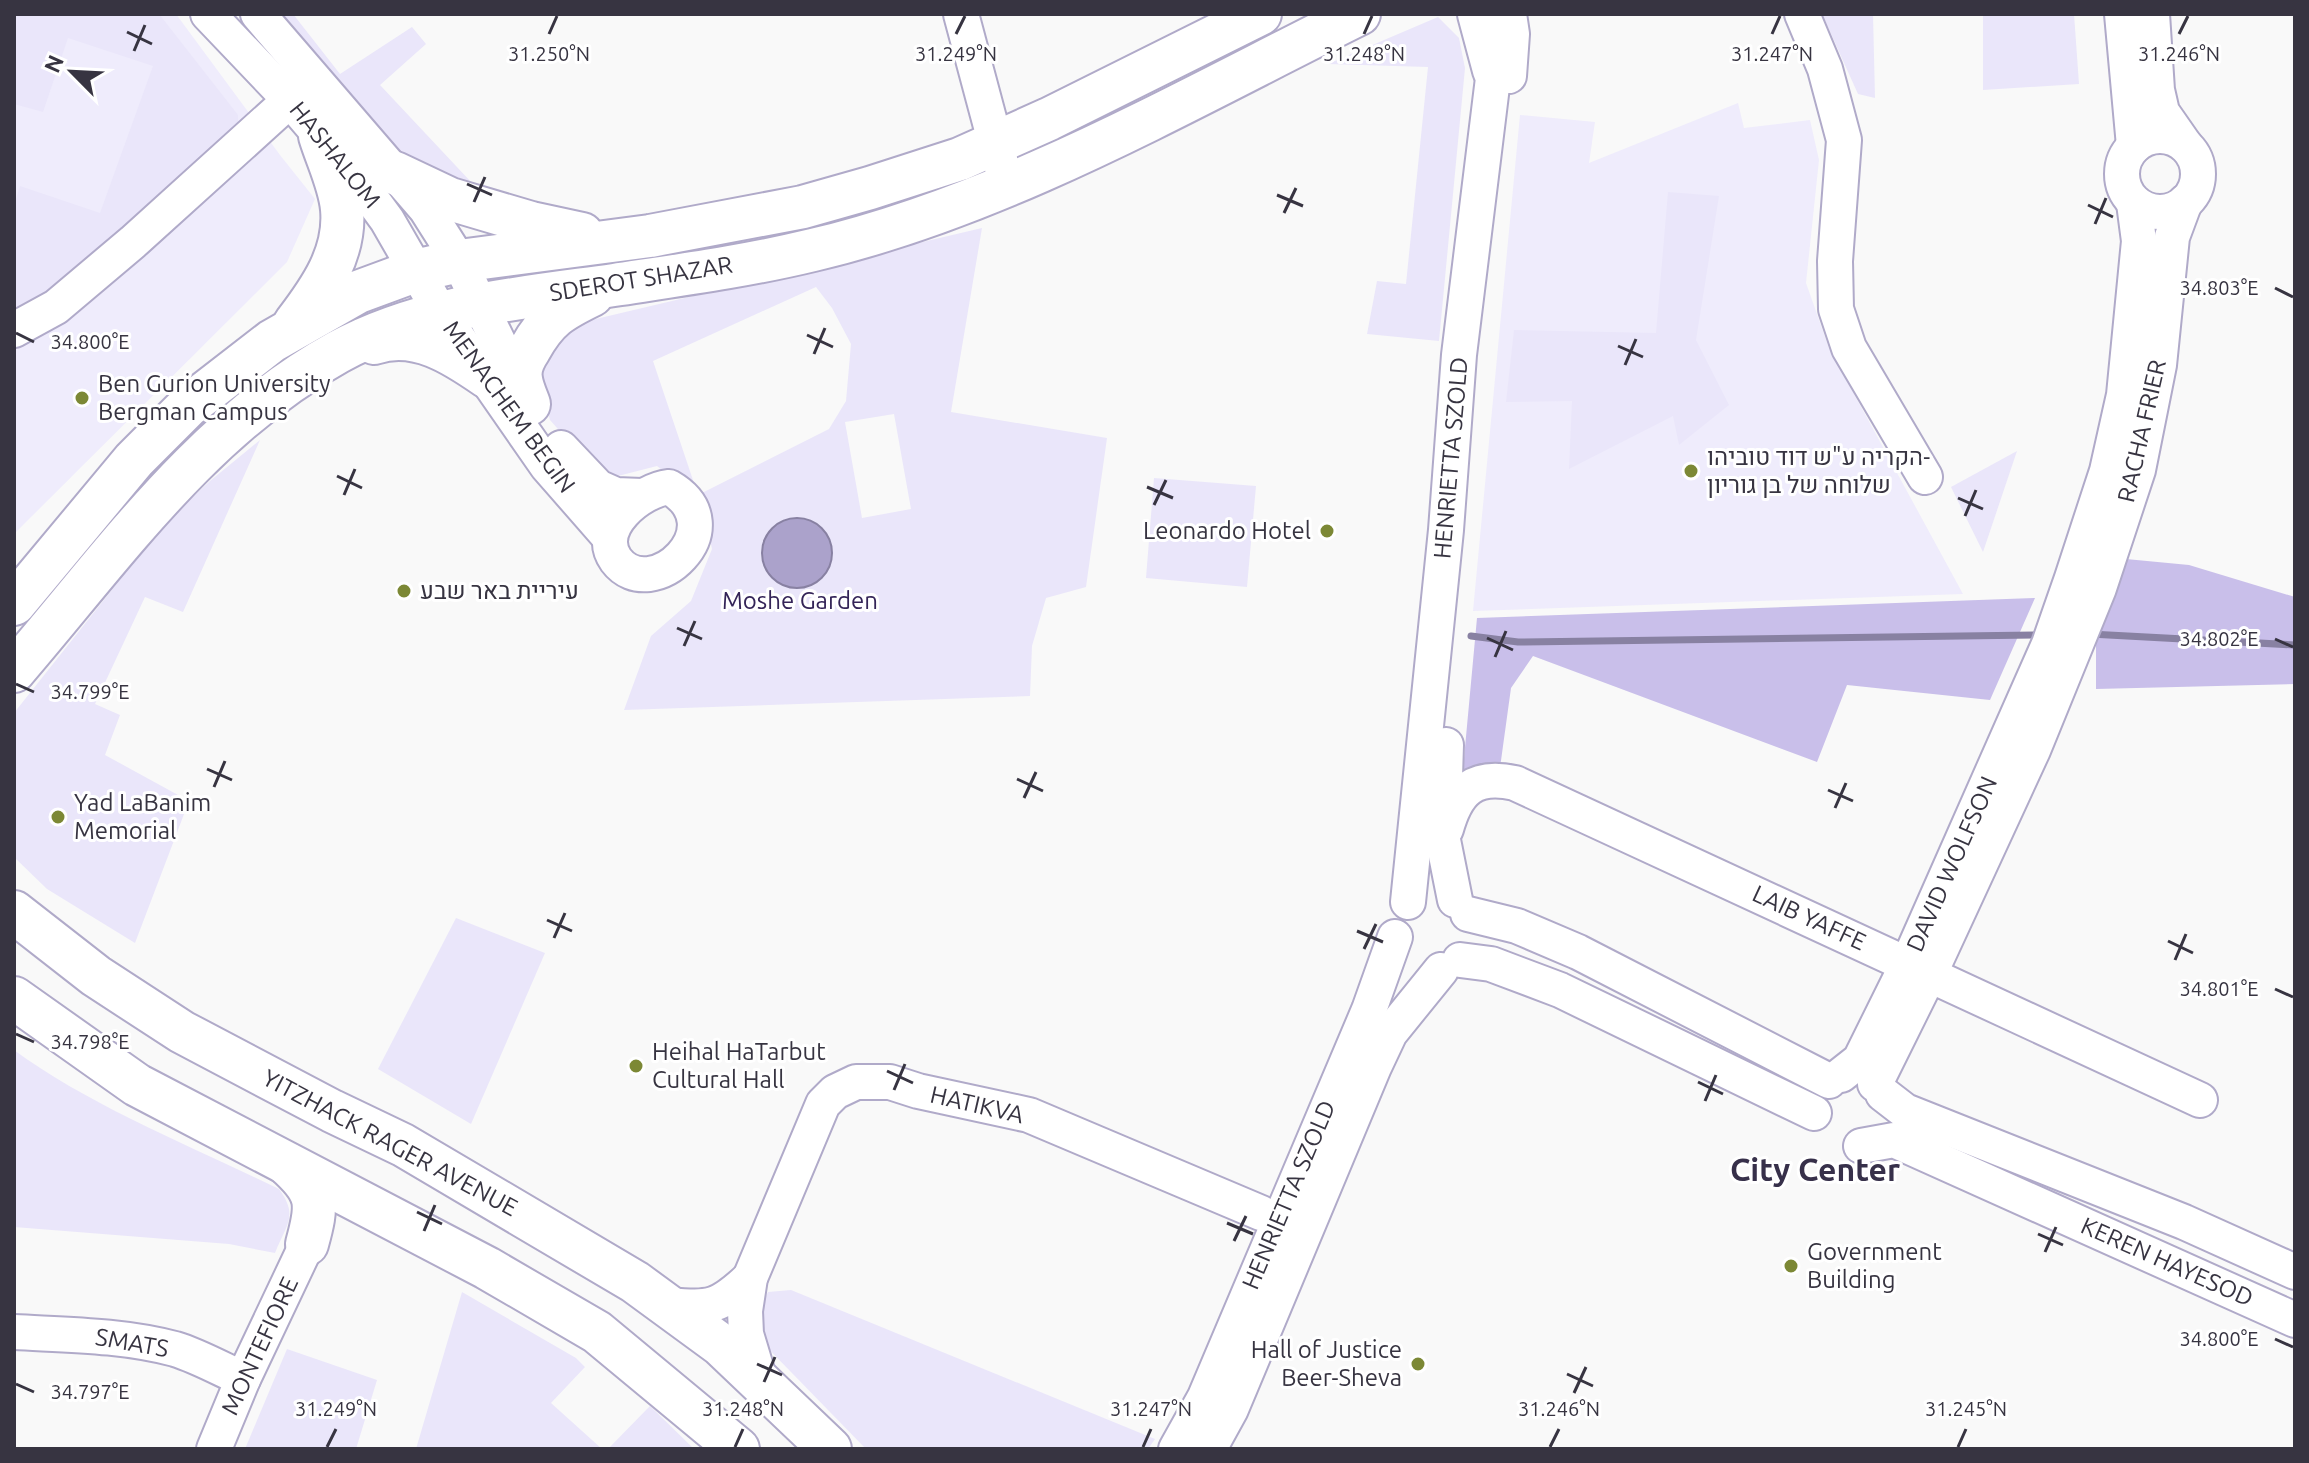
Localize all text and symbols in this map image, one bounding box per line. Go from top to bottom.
north arrow [32,32,112,112]
text: 31.250°N [508,42,590,65]
text: 31.249°N [915,42,997,65]
text: 31.248°N [1323,42,1405,65]
text: 31.247°N [1731,42,1813,65]
text: 31.246°N [2138,42,2220,65]
text: N [39,51,68,76]
street label: HASHALOM [284,96,386,213]
street label: SDEROT SHAZAR [548,251,734,306]
text: 34.803°E [2180,276,2259,299]
street label: MENACHEM BEGIN [438,316,581,498]
text: 34.800°E [51,330,130,353]
street label: HENRIETTA SZOLD [1428,356,1473,560]
street label: RACHA FRIER [2112,357,2171,505]
place label: Ben Gurion University Bergman Campus [98,370,331,425]
marker: Ben Gurion University Bergman Campus [73,389,91,407]
place label: הקריה ע"ש דוד טוביהו- שלוחה של בן גוריון [1707,443,1930,498]
marker: הקריה ע"ש דוד טוביהו- שלוחה של בן גוריון [1682,462,1700,480]
place label: Leonardo Hotel [1143,517,1311,544]
marker: Leonardo Hotel [1318,522,1336,540]
place label: עיריית באר שבע [420,577,579,604]
marker: עיריית באר שבע [395,582,413,600]
park label: Moshe Garden [722,587,878,614]
text: 34.802°E [2180,627,2259,650]
text: 34.799°E [51,680,130,703]
street label: DAVID WOLFSON [1901,772,2002,956]
place label: Yad LaBanim Memorial [74,789,211,844]
marker: Yad LaBanim Memorial [49,808,67,826]
street label: LAIB YAFFE [1748,880,1870,956]
text: 34.801°E [2180,977,2259,1000]
text: 34.798°E [51,1030,130,1053]
place label: Heihal HaTarbut Cultural Hall [652,1038,826,1093]
marker: Heihal HaTarbut Cultural Hall [627,1057,645,1075]
street label: YITZHACK RAGER AVENUE [258,1064,522,1221]
street label: HATIKVA [928,1081,1027,1128]
street label: HENRIETTA SZOLD [1237,1096,1341,1293]
district label: City Center [1730,1151,1900,1187]
street label: KEREN HAYESOD [2077,1212,2257,1312]
place label: Government Building [1807,1238,1942,1293]
marker: Government Building [1782,1257,1800,1275]
street label: MONTEFIORE [216,1272,303,1419]
street label: SMATS [93,1323,171,1362]
text: 34.800°E [2180,1327,2259,1350]
place label: Hall of Justice Beer-Sheva [1251,1336,1402,1391]
marker: Hall of Justice Beer-Sheva [1409,1355,1427,1373]
text: 34.797°E [51,1380,130,1403]
text: 31.249°N [295,1397,377,1420]
text: 31.248°N [702,1397,784,1420]
text: 31.247°N [1110,1397,1192,1420]
text: 31.246°N [1518,1397,1600,1420]
text: 31.245°N [1925,1397,2007,1420]

